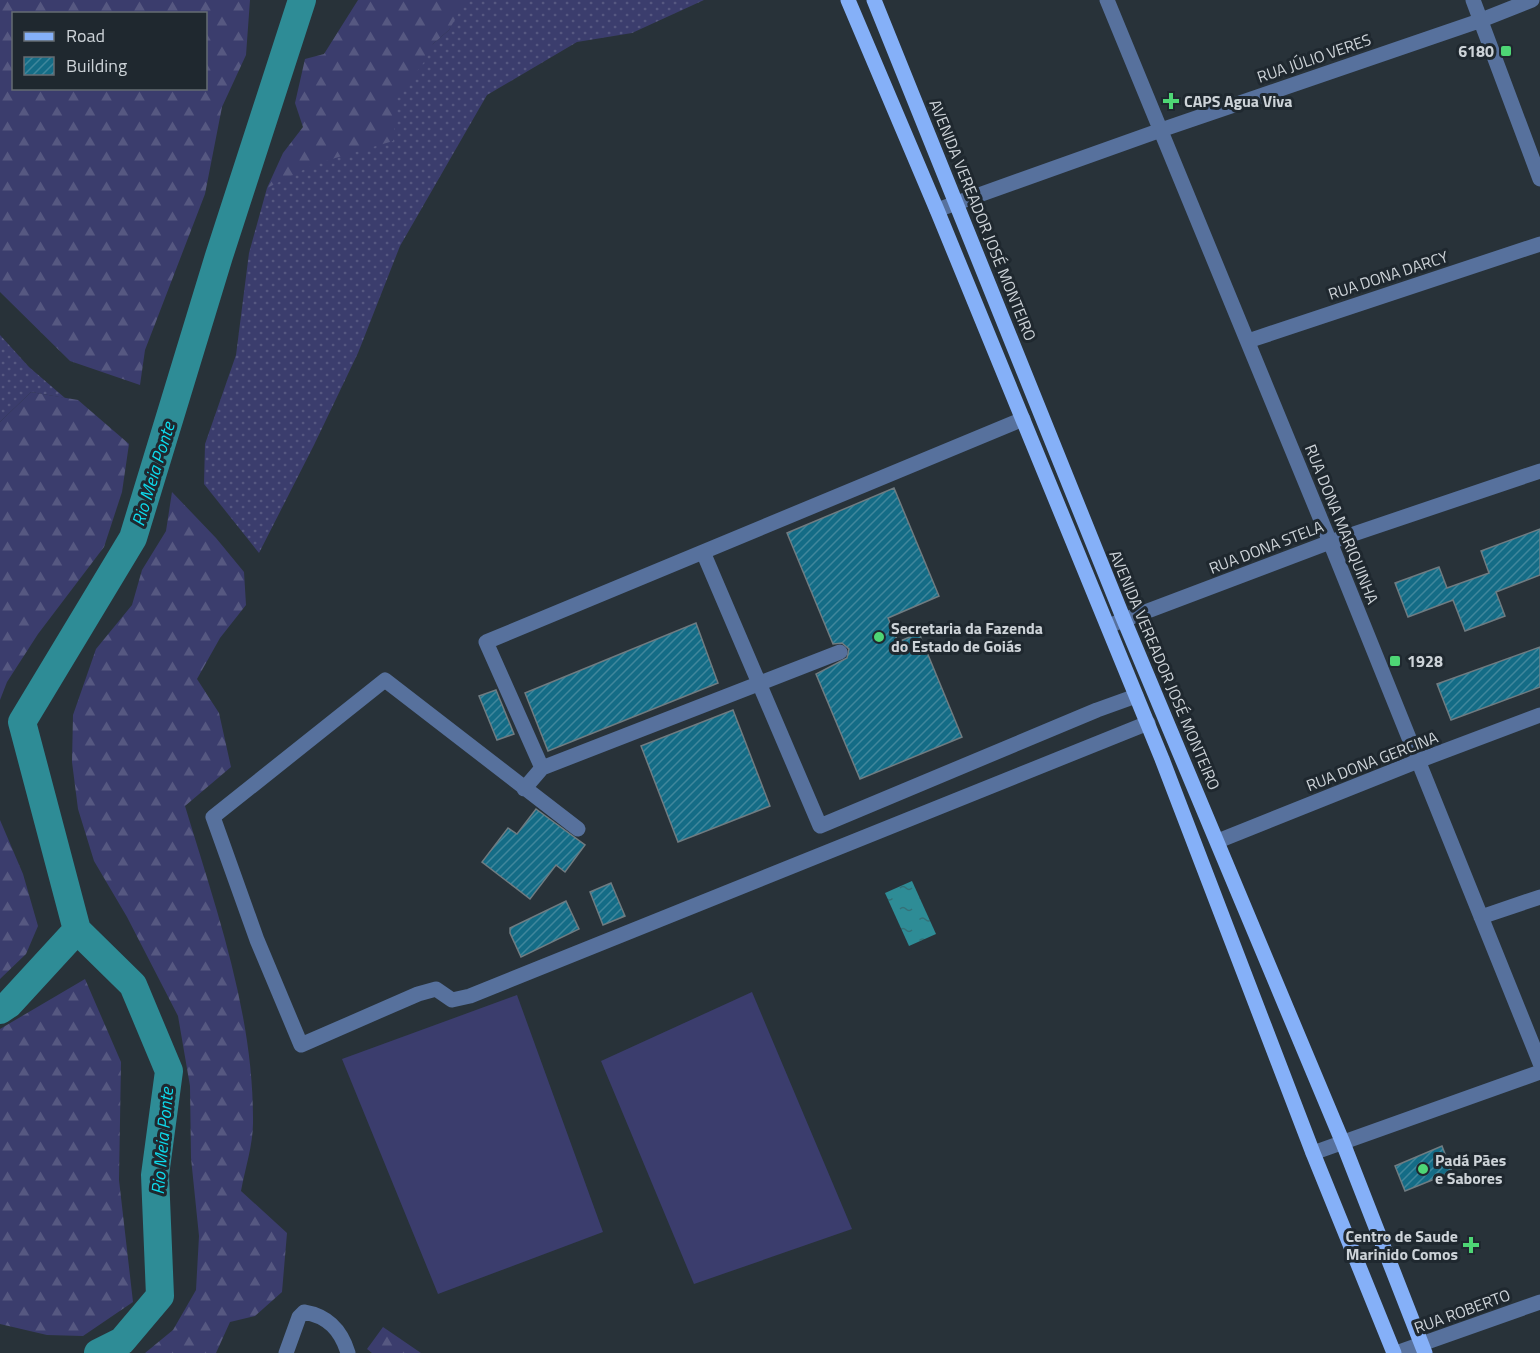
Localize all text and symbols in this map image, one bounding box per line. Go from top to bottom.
legend [12,12,207,90]
text: Road [66,22,105,49]
street label: RUA JÚLIO VERES [1254,27,1374,89]
place label: 6180 [1458,39,1494,63]
marker: 6180 [1499,44,1513,58]
text: Building [66,52,127,79]
place label: CAPS Agua Viva [1184,89,1292,113]
marker: CAPS Agua Viva [1162,92,1180,110]
street label: AVENIDA VEREADOR JOSÉ MONTEIRO [923,96,1043,344]
street label: RUA DONA DARCY [1325,244,1451,306]
water label: Rio Meia Ponte [124,417,182,529]
street label: RUA DONA MARIQUINHA [1299,440,1385,608]
street label: RUA DONA STELA [1205,514,1327,580]
street label: AVENIDA VEREADOR JOSÉ MONTEIRO [1103,546,1227,794]
place label: Secretaria da Fazenda do Estado de Goiás [891,616,1043,658]
marker: Secretaria da Fazenda do Estado de Goiás [872,630,886,644]
place label: 1928 [1407,649,1443,673]
marker: 1928 [1388,654,1402,668]
street label: RUA DONA GERCINA [1303,725,1442,797]
water label: Rio Meia Ponte [144,1085,180,1196]
place label: Padá Pães e Sabores [1435,1148,1506,1190]
marker: Padá Pães e Sabores [1416,1162,1430,1176]
place label: Centro de Saude Marinido Comos [1345,1224,1458,1266]
marker: Centro de Saude Marinido Comos [1462,1236,1480,1254]
street label: RUA ROBERTO [1411,1283,1513,1339]

